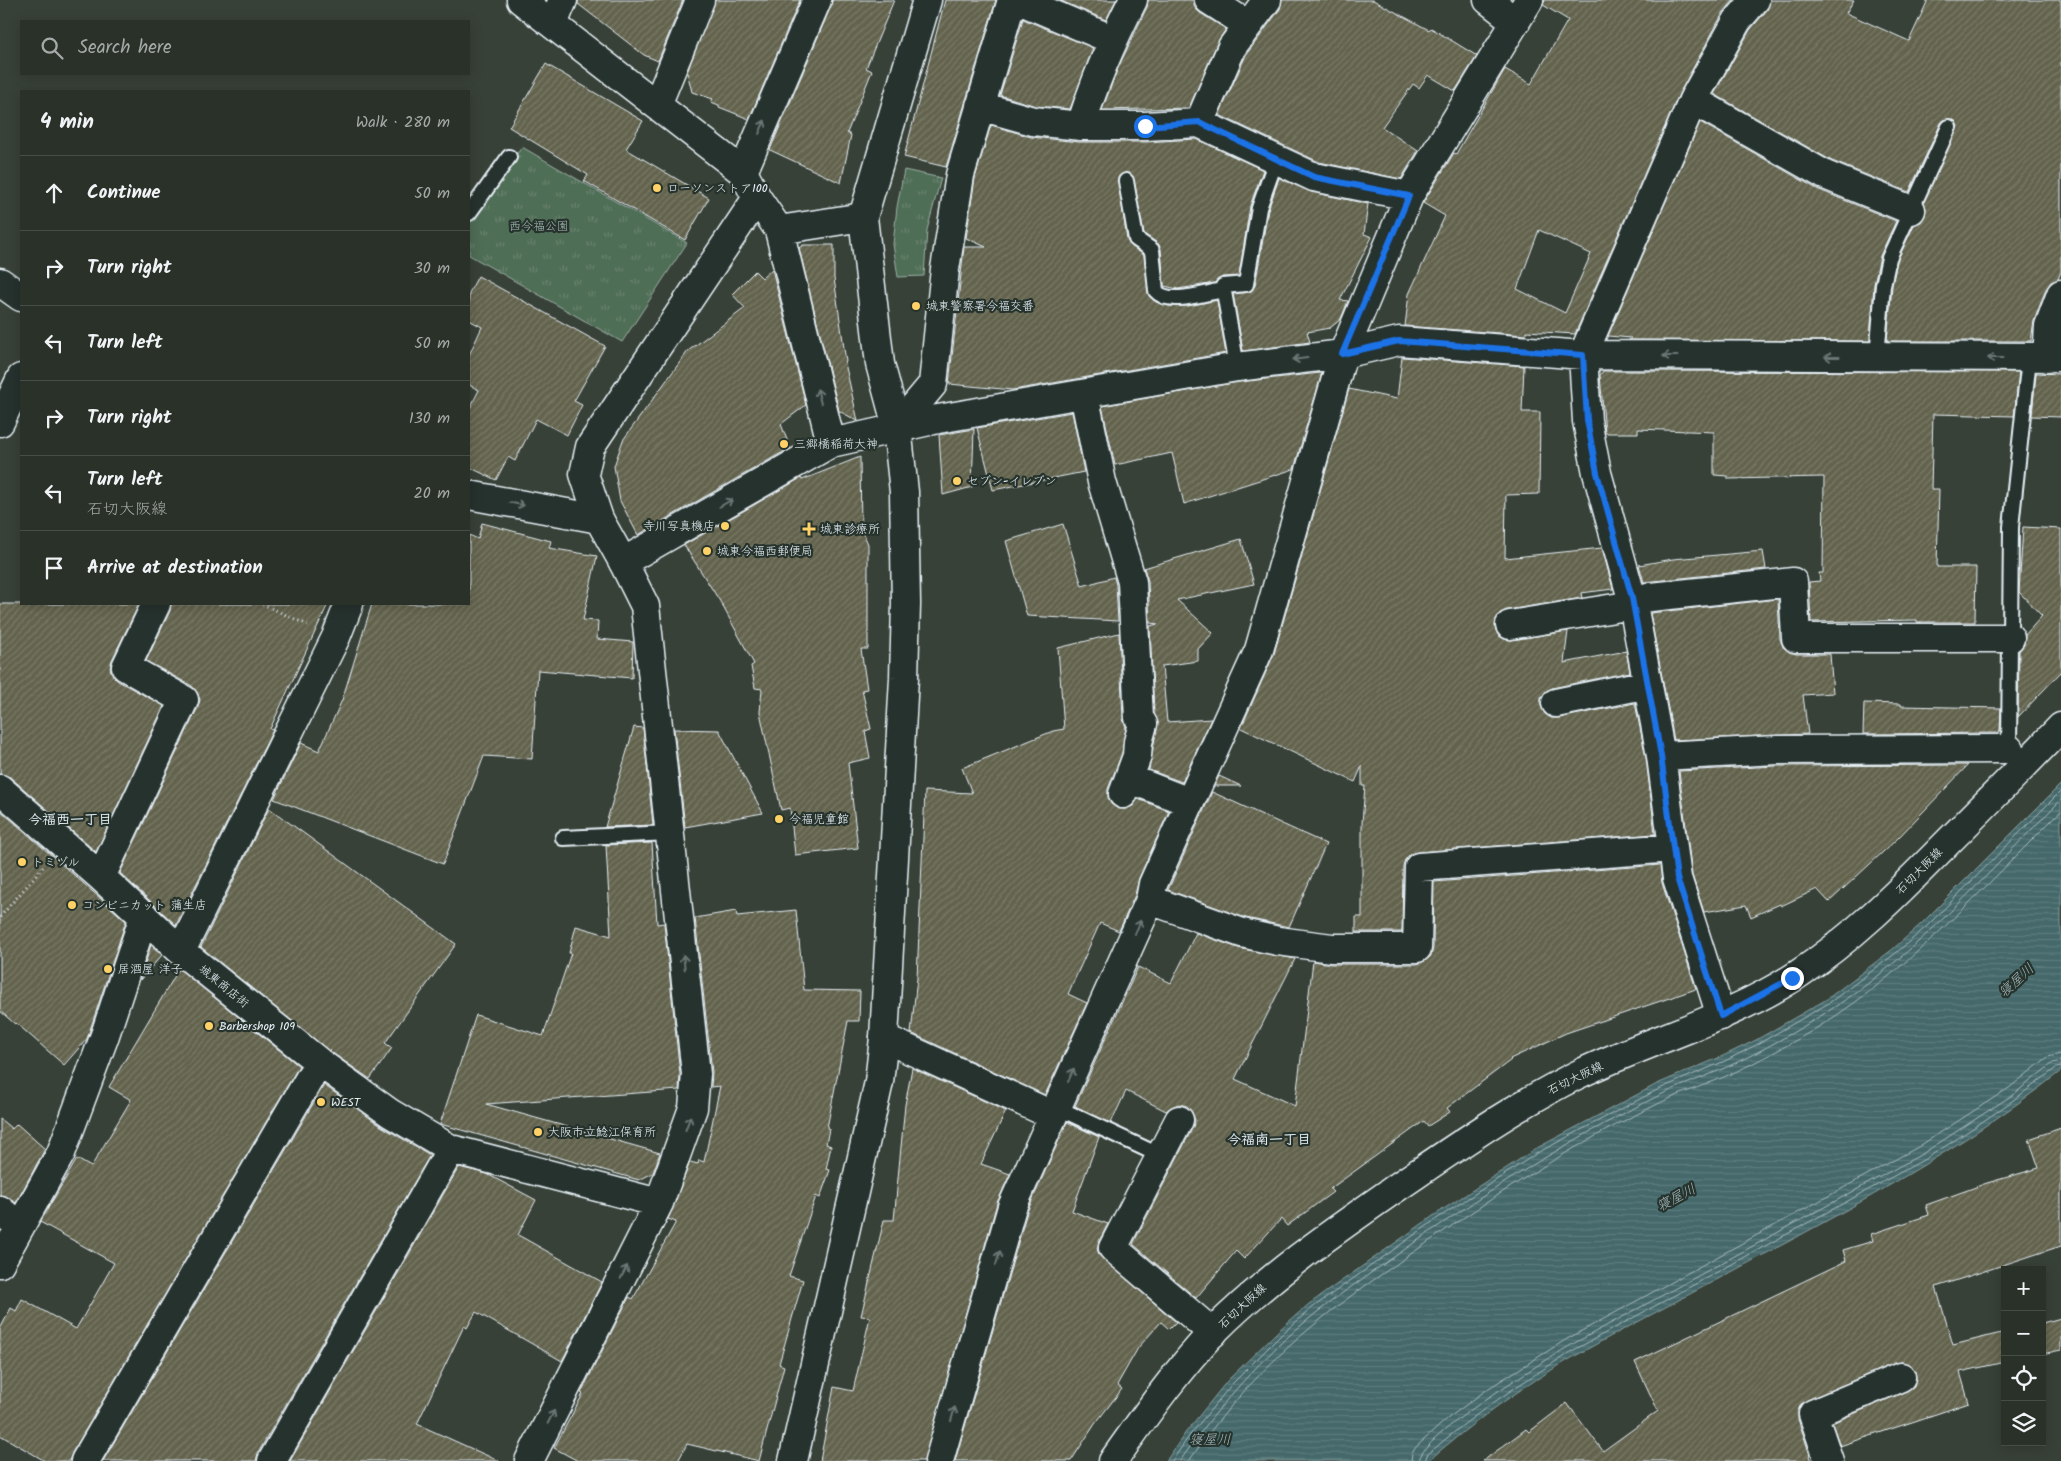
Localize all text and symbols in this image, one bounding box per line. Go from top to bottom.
search box [20,20,470,75]
text: Search here [78,33,172,63]
icon: search [38,34,66,62]
text: 4 min [40,106,94,139]
text: Walk · 280 m [356,110,450,135]
route start [1134,115,1157,138]
one-way arrow [759,120,768,135]
text: Continue [87,178,160,208]
icon: ahead [40,179,68,207]
place label: ローソンストア100 [667,179,768,198]
text: 50 m [414,181,450,206]
marker: ローソンストア100 [651,182,663,194]
park label: 西今福公園 [509,217,569,236]
text: Turn right [87,253,172,283]
icon: right [40,254,68,282]
text: 30 m [414,256,450,281]
place label: 城東警察署今福交番 [926,297,1034,316]
marker: 城東警察署今福交番 [910,300,922,312]
text: Turn left [87,328,162,358]
icon: left [40,329,68,357]
text: 50 m [414,331,450,356]
one-way arrow [1662,351,1678,361]
one-way arrow [1825,352,1841,362]
one-way arrow [1987,353,2004,363]
one-way arrow [1292,354,1308,364]
one-way arrow [814,389,823,405]
text: Turn right [87,403,172,433]
icon: right [40,404,68,432]
text: 130 m [409,406,450,431]
place label: 三郷橋稲荷大神 [794,435,878,454]
marker: 三郷橋稲荷大神 [778,438,790,450]
text: Turn left [87,465,162,495]
place label: セブン-イレブン [967,472,1057,491]
marker: セブン-イレブン [951,475,963,487]
icon: left [40,479,68,507]
text: 20 m [414,481,450,506]
text: 石切大阪線 [87,497,167,522]
one-way arrow [719,498,734,508]
one-way arrow [508,499,524,509]
place label: 寺川写真機店 [643,517,715,536]
marker: 寺川写真機店 [719,520,731,532]
place label: 城東診療所 [820,520,880,539]
marker: 城東診療所 [802,522,816,536]
place label: 城東今福西郵便局 [717,542,813,561]
marker: 城東今福西郵便局 [701,545,713,557]
text: Arrive at destination [87,553,263,583]
icon: arrive [40,554,68,582]
district label: 今福西一丁目 [28,809,112,831]
place label: 今福児童館 [789,810,849,829]
marker: 今福児童館 [773,813,785,825]
street label: 石切大阪線 [1891,843,1947,899]
place label: トミヅル [32,853,80,872]
marker: トミヅル [16,856,28,868]
place label: コンビニカット 蒲生店 [82,896,207,915]
marker: コンビニカット 蒲生店 [66,899,78,911]
one-way arrow [1134,920,1144,935]
one-way arrow [679,954,689,970]
water label: 寝屋川 [1994,959,2040,1003]
place label: 居酒屋 洋子 [118,960,183,979]
street label: 城東商店街 [194,960,253,1013]
marker: 居酒屋 洋子 [102,963,114,975]
route end [1781,967,1804,990]
place label: Barbershop 109 [219,1017,295,1036]
marker: Barbershop 109 [203,1020,215,1032]
street label: 石切大阪線 [1544,1057,1606,1100]
one-way arrow [1067,1068,1076,1083]
place label: WEST [331,1093,362,1112]
marker: WEST [315,1096,327,1108]
one-way arrow [684,1116,693,1131]
place label: 大阪市立鯰江保育所 [548,1123,656,1142]
marker: 大阪市立鯰江保育所 [532,1126,544,1138]
district label: 今福南一丁目 [1227,1129,1311,1151]
water label: 寝屋川 [1653,1178,1700,1217]
one-way arrow [993,1250,1003,1266]
one-way arrow [620,1265,629,1280]
map controls [2001,1266,2046,1446]
button: + [2001,1266,2046,1311]
street label: 石切大阪線 [1214,1279,1271,1334]
button: − [2001,1311,2046,1356]
button: locate [2001,1356,2046,1401]
button: layers [2001,1401,2046,1446]
one-way arrow [949,1407,958,1423]
one-way arrow [546,1410,556,1425]
water label: 寝屋川 [1189,1429,1231,1451]

